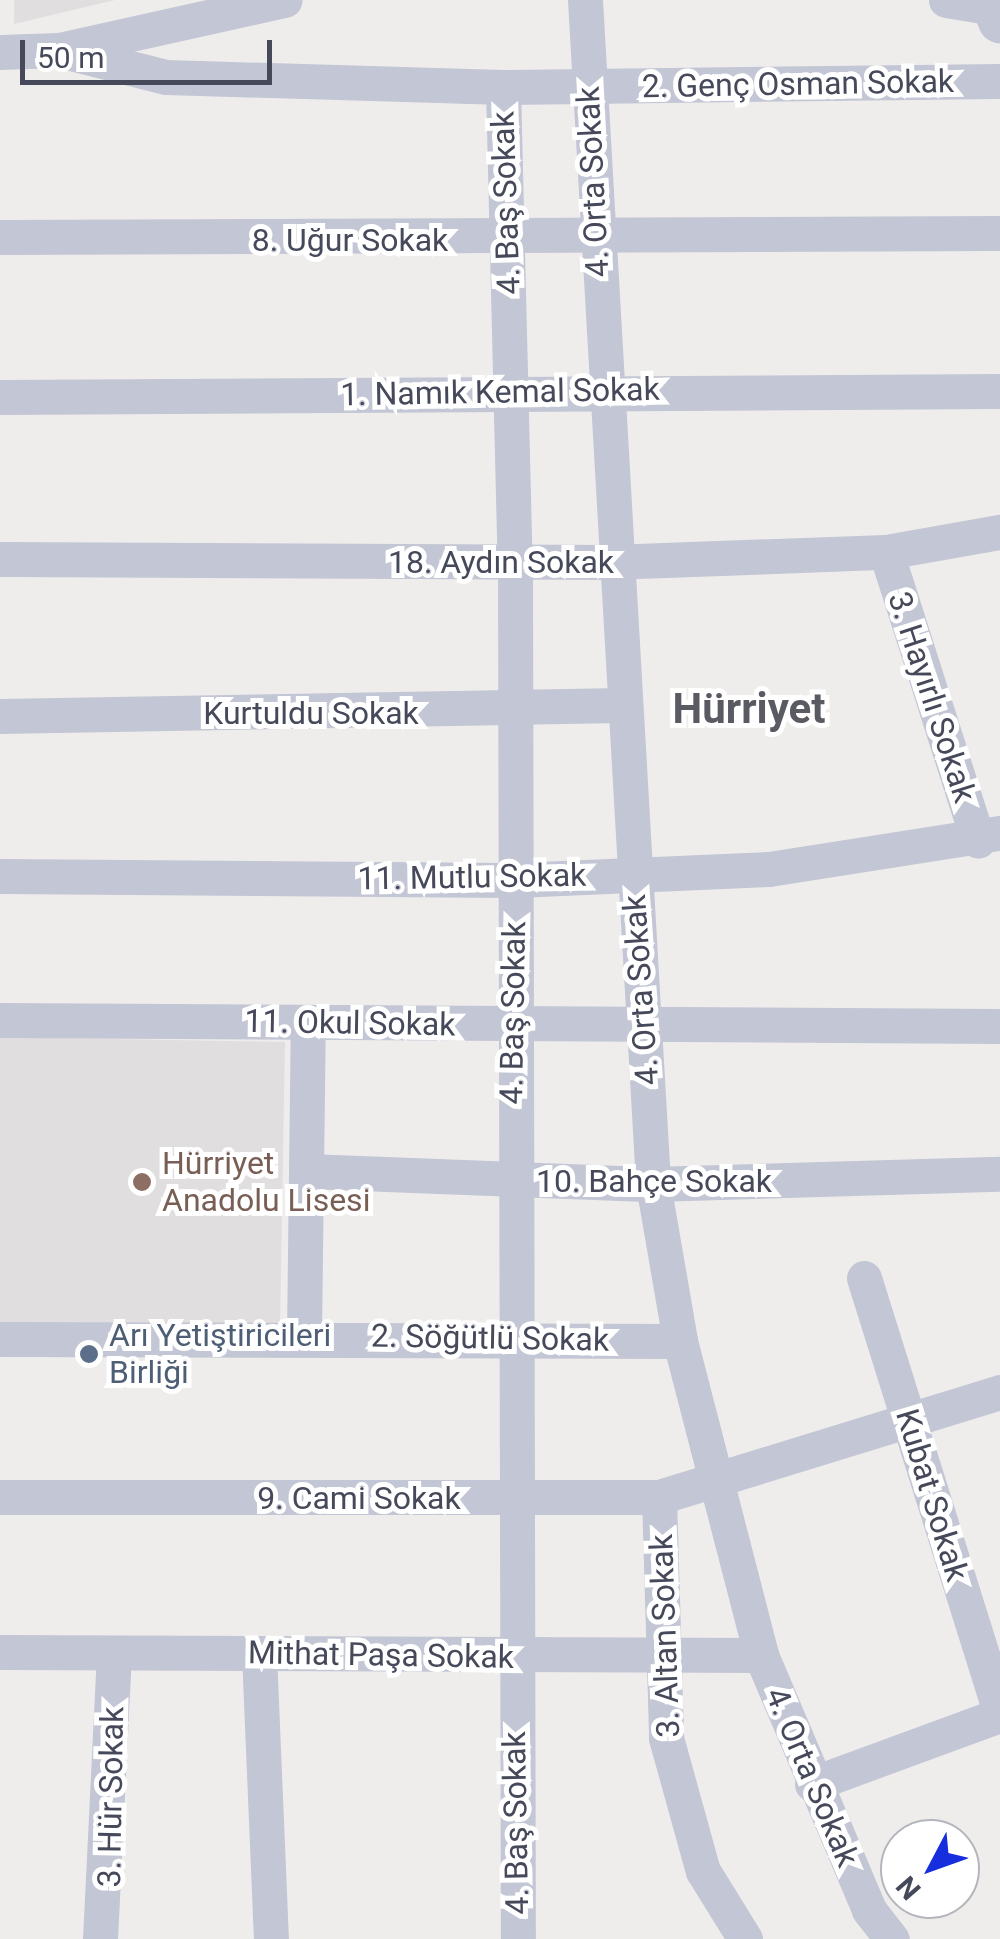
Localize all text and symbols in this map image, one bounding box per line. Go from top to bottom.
scale bar [25,20,278,82]
text: 50 m [37,40,104,75]
street label: 2. Genç Osman Sokak [642,62,954,106]
street label: 4. Orta Sokak [569,86,617,278]
street label: 4. Baş Sokak [484,111,528,295]
street label: 8. Uğur Sokak [252,221,448,259]
street label: 1. Namık Kemal Sokak [340,370,660,414]
street label: 18. Aydın Sokak [388,543,614,581]
street label: 3. Hayırlı Sokak [880,587,984,807]
district label: Hürriyet [673,684,825,734]
street label: Kurtuldu Sokak [203,694,419,732]
street label: 11. Mutlu Sokak [357,856,587,898]
street label: 4. Orta Sokak [615,893,667,1087]
street label: 4. Baş Sokak [492,921,534,1105]
street label: 11. Okul Sokak [244,1002,456,1044]
place label: Hürriyet Anadolu Lisesi [162,1145,370,1220]
street label: 10. Bahçe Sokak [536,1162,772,1200]
marker: Hürriyet Anadolu Lisesi [131,1171,153,1193]
place label: Arı Yetiştiricileri Birliği [109,1317,331,1392]
street label: 2. Söğütlü Sokak [371,1317,609,1359]
marker: Arı Yetiştiricileri Birliği [78,1343,100,1365]
street label: Kubat Sokak [888,1404,976,1586]
street label: 9. Cami Sokak [257,1479,461,1517]
street label: 3. Altan Sokak [642,1534,688,1738]
street label: Mithat Paşa Sokak [248,1633,514,1677]
street label: 4. Orta Sokak [757,1682,867,1872]
street label: 3. Hür Sokak [90,1706,132,1888]
street label: 4. Baş Sokak [495,1731,537,1915]
north arrow [880,1819,980,1919]
text: N [890,1869,927,1906]

